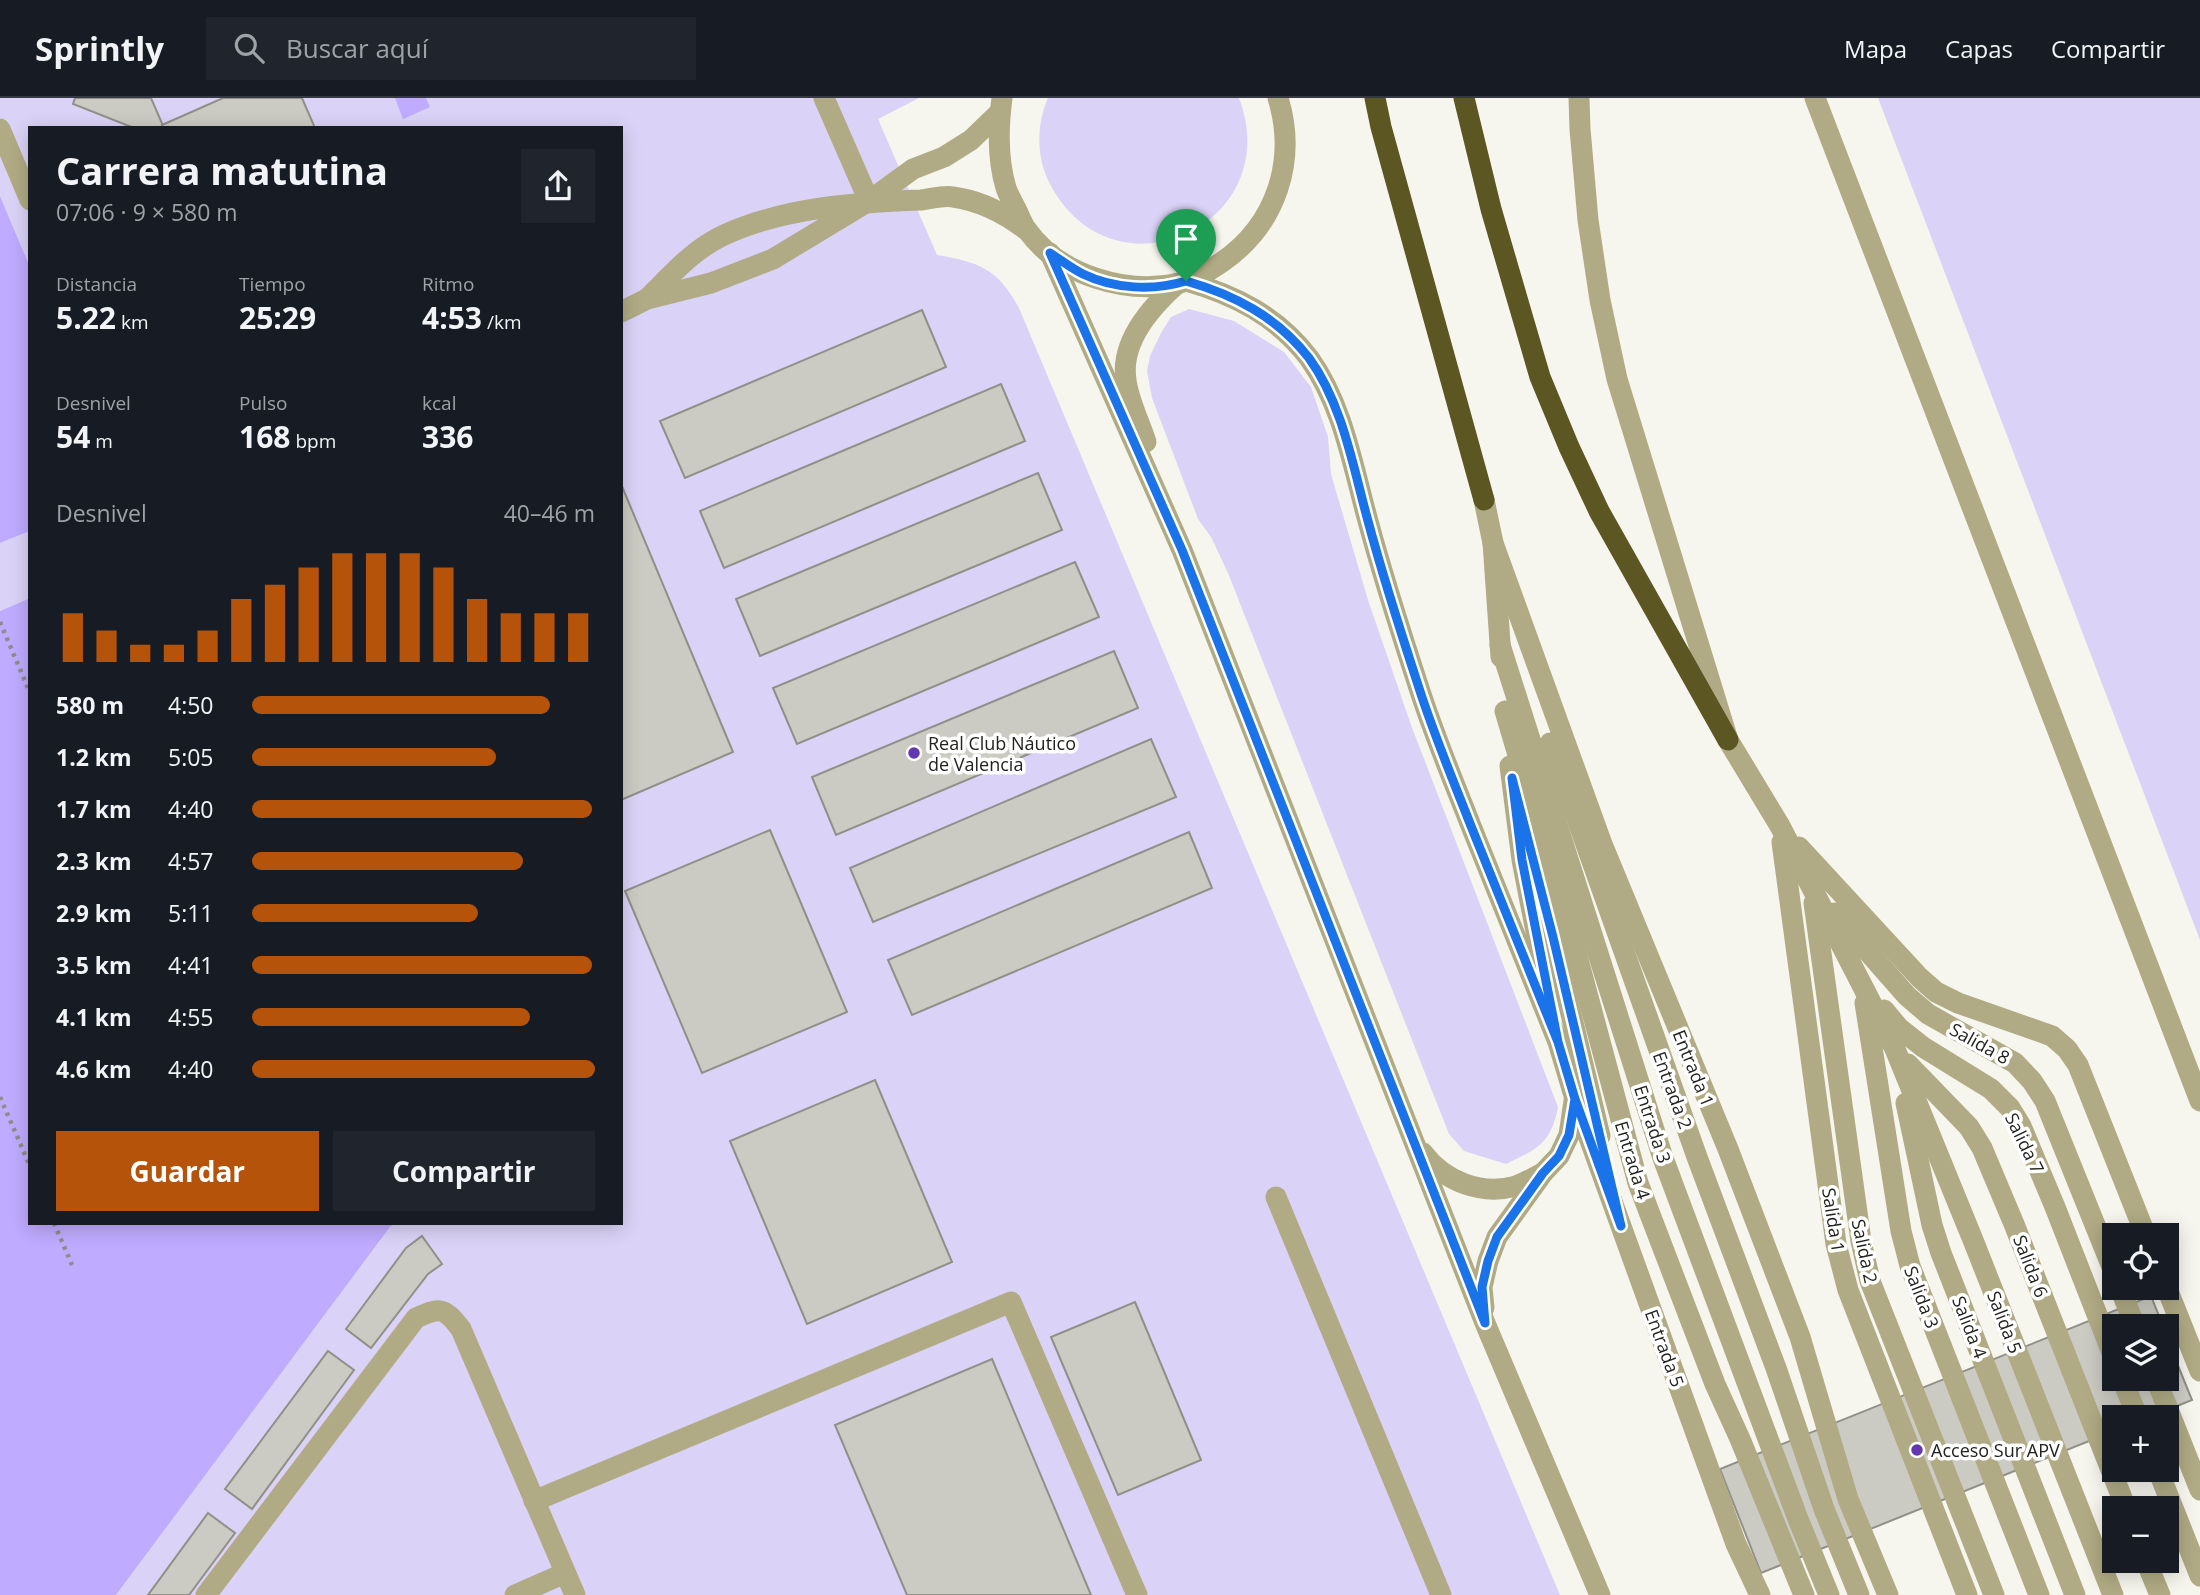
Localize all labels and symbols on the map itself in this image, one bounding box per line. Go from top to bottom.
pin [1156,209,1216,281]
place label: Real Club Náutico de Valencia [928,731,1076,776]
marker: Real Club Náutico de Valencia [906,745,922,761]
street label: Salida 8 [1946,1017,2014,1069]
street label: Entrada 1 [1668,1026,1720,1110]
street label: Entrada 2 [1648,1048,1698,1132]
street label: Entrada 3 [1629,1082,1677,1166]
street label: Salida 7 [2000,1109,2050,1177]
street label: Entrada 4 [1610,1118,1656,1202]
street label: Salida 1 [1817,1186,1851,1254]
street label: Salida 2 [1847,1217,1883,1285]
street label: Salida 6 [2008,1231,2054,1301]
street label: Salida 3 [1899,1262,1945,1332]
street label: Salida 5 [1982,1287,2028,1357]
street label: Salida 4 [1947,1292,1993,1362]
street label: Entrada 5 [1640,1306,1690,1390]
place label: Acceso Sur APV [1931,1438,2060,1462]
marker: Acceso Sur APV [1909,1442,1925,1458]

